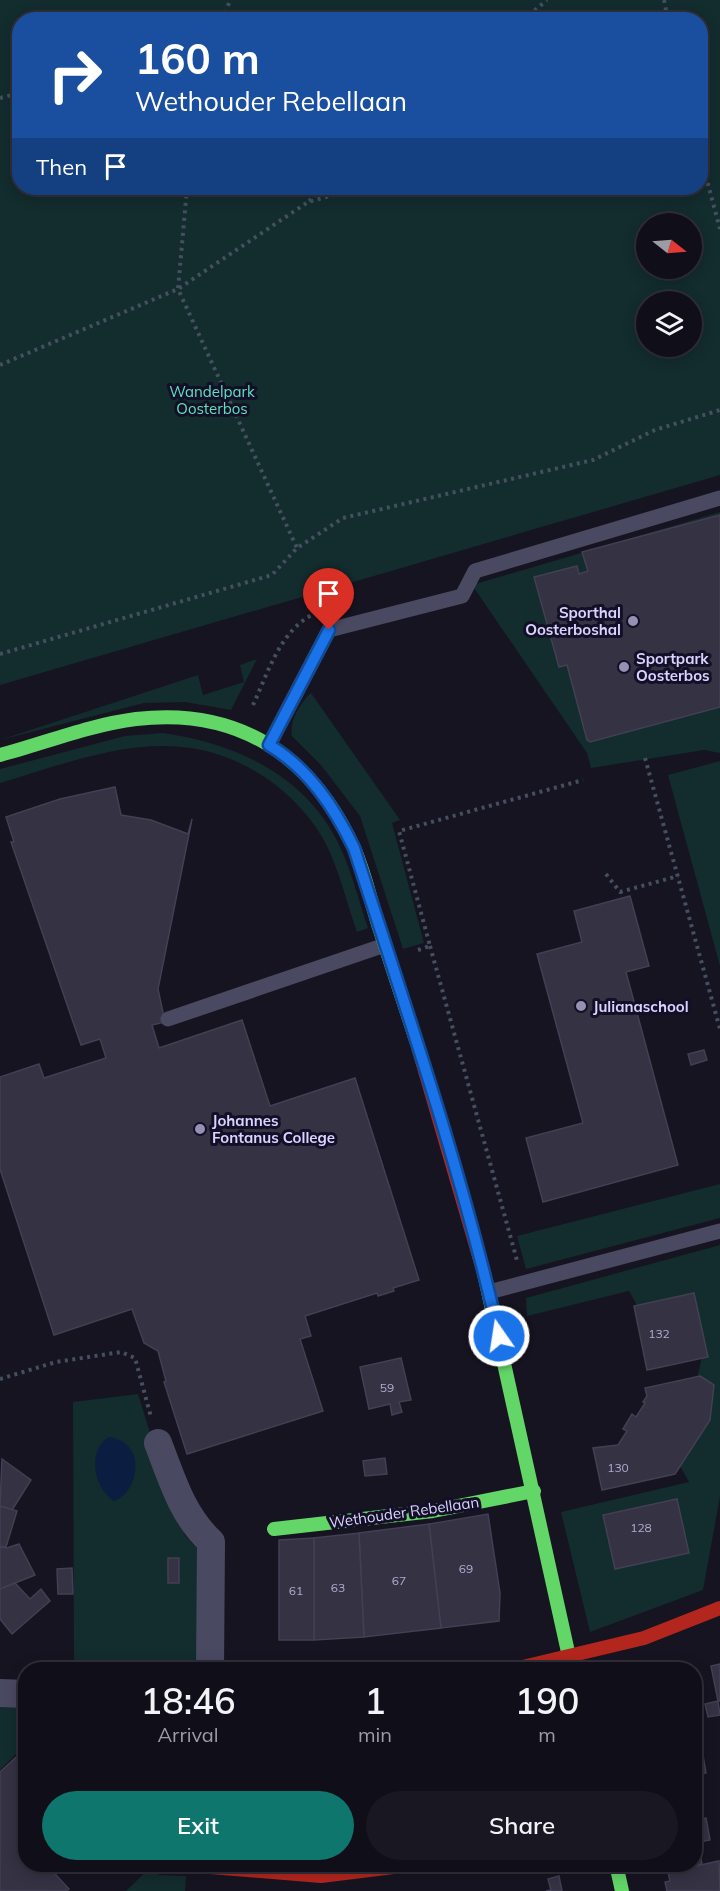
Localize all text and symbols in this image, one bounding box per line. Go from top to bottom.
text: 160 m [135,32,260,85]
icon: right [36,36,114,114]
text: Wethouder Rebellaan [135,84,407,118]
icon: arrive [99,150,132,183]
text: Then [36,153,87,181]
north arrow [636,213,702,279]
map controls [636,213,702,357]
button: layers [636,291,702,357]
park label: Wandelpark Oosterbos [169,382,255,418]
pin [303,568,354,630]
icon: arrive [312,577,345,610]
place label: Sporthal Oosterboshal [525,603,621,639]
marker: Sporthal Oosterboshal [626,614,640,628]
place label: Sportpark Oosterbos [636,649,710,685]
marker: Sportpark Oosterbos [617,660,631,674]
place label: Julianaschool [593,997,689,1016]
marker: Julianaschool [574,999,588,1013]
place label: Johannes Fontanus College [212,1111,335,1147]
marker: Johannes Fontanus College [193,1122,207,1136]
position arrow [467,1304,531,1368]
house number: 132 [648,1326,670,1341]
house number: 59 [380,1380,394,1395]
house number: 130 [607,1460,629,1475]
street label: Wethouder Rebellaan [328,1492,480,1532]
house number: 128 [630,1520,652,1535]
house number: 69 [459,1561,473,1576]
house number: 67 [392,1573,406,1588]
house number: 63 [331,1580,345,1595]
house number: 61 [289,1583,303,1598]
text: 18:46 [141,1678,235,1723]
text: 1 [364,1678,386,1723]
text: 190 [515,1678,579,1723]
text: Arrival [157,1722,219,1747]
text: min [358,1722,392,1747]
text: m [538,1722,556,1747]
button: Exit [42,1791,354,1860]
button: Share [366,1791,678,1860]

